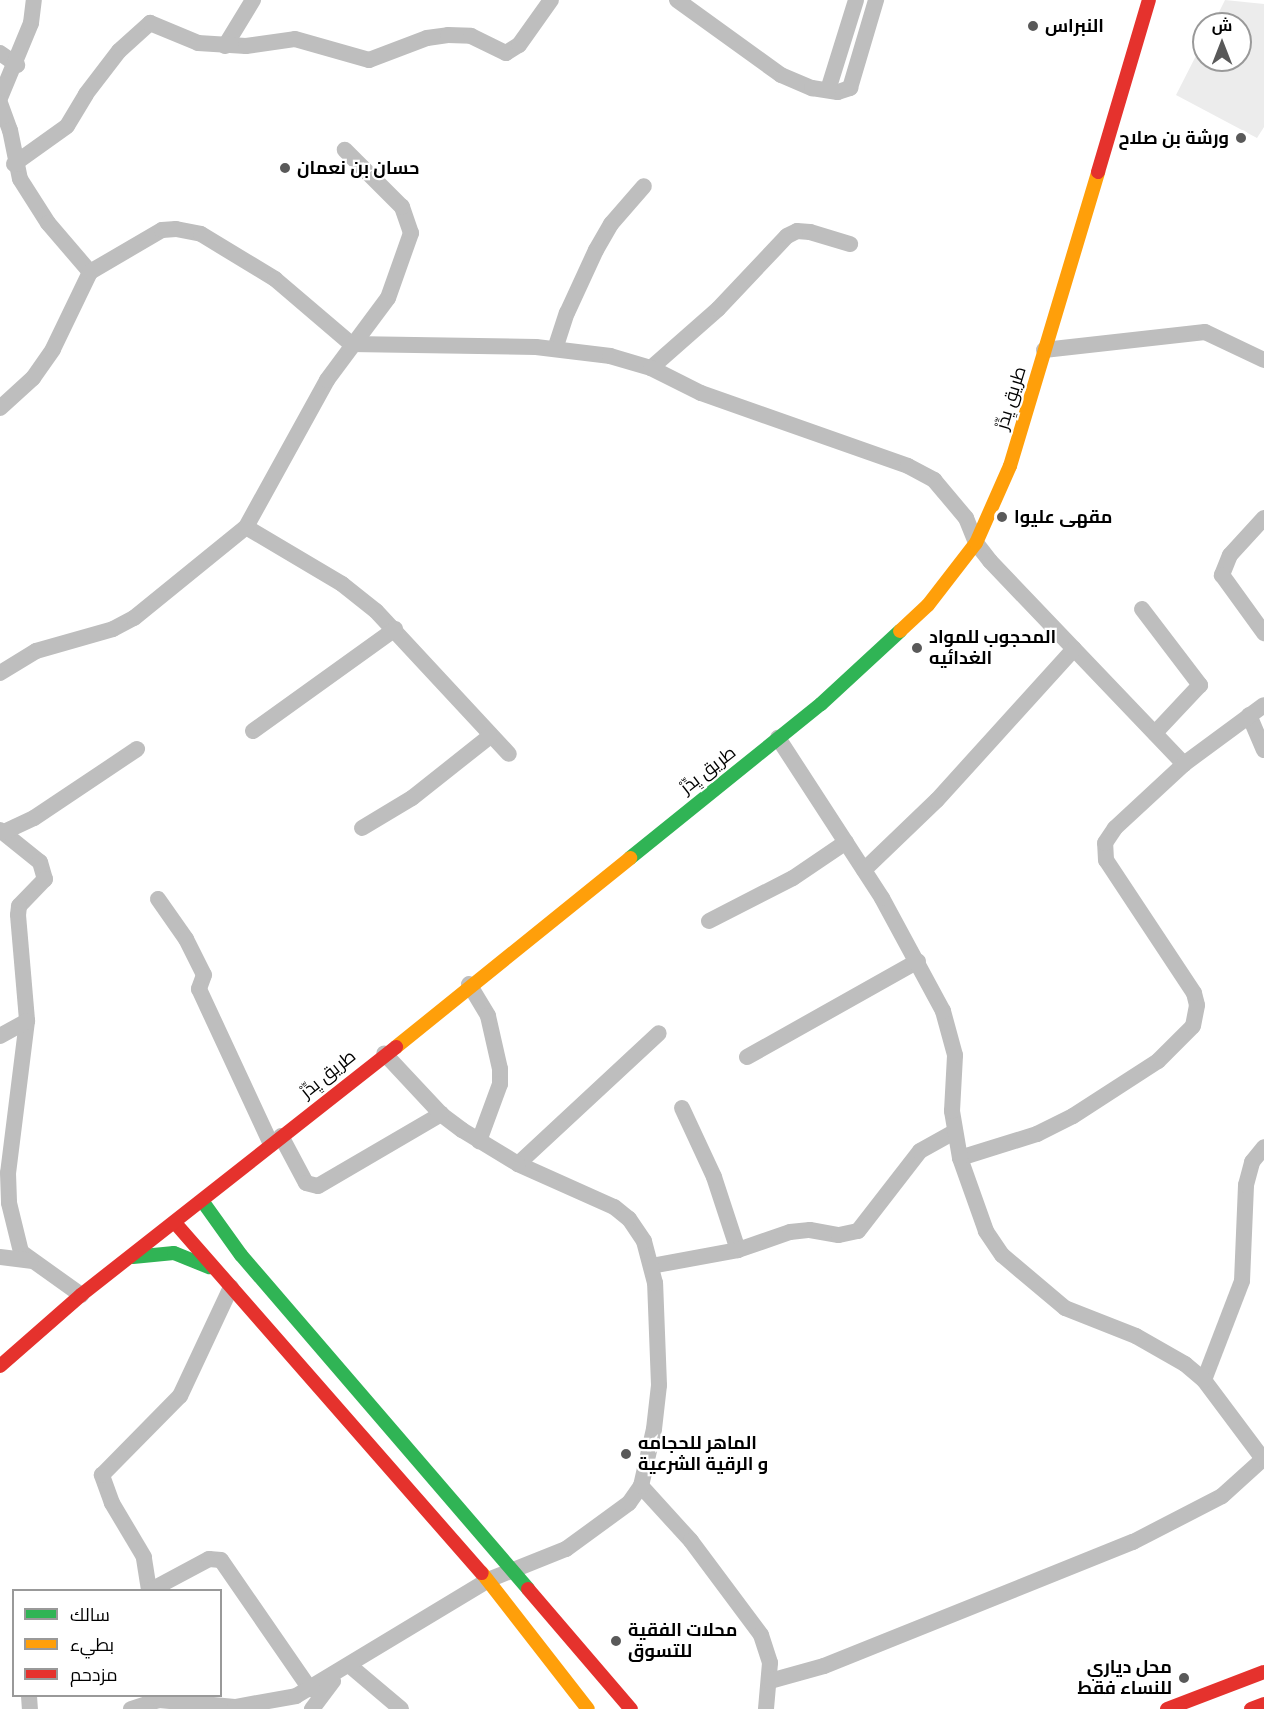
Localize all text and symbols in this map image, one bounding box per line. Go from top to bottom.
north arrow [1192,12,1252,72]
place label: النبراس [1045,15,1104,37]
text: ش [1212,16,1232,35]
marker: النبراس [1026,19,1040,33]
place label: ورشة بن صلاح [1118,127,1229,149]
marker: ورشة بن صلاح [1234,131,1248,145]
place label: حسان بن نعمان [297,157,419,179]
marker: حسان بن نعمان [278,161,292,175]
street label: طريق يِدِّرْ [991,364,1031,432]
place label: مقهى عليوا [1014,506,1112,528]
marker: مقهى عليوا [995,510,1009,524]
place label: المحجوب للمواد الغدائيه [929,627,1056,670]
marker: المحجوب للمواد الغدائيه [910,641,924,655]
street label: طريق يِدِّرْ [676,742,740,798]
street label: طريق يِدِّرْ [296,1045,360,1103]
place label: الماهر للحجامه و الرقية الشرعية [638,1433,768,1476]
marker: الماهر للحجامه و الرقية الشرعية [619,1447,633,1461]
legend [12,1589,222,1697]
text: سالك [70,1604,110,1625]
place label: محلات الفقية للتسوق [628,1620,737,1662]
text: بطيء [70,1634,114,1655]
marker: محلات الفقية للتسوق [609,1634,623,1648]
place label: محل دياري للنساء فقط [1077,1657,1172,1700]
text: مزدحم [70,1664,118,1685]
marker: محل دياري للنساء فقط [1177,1671,1191,1685]

